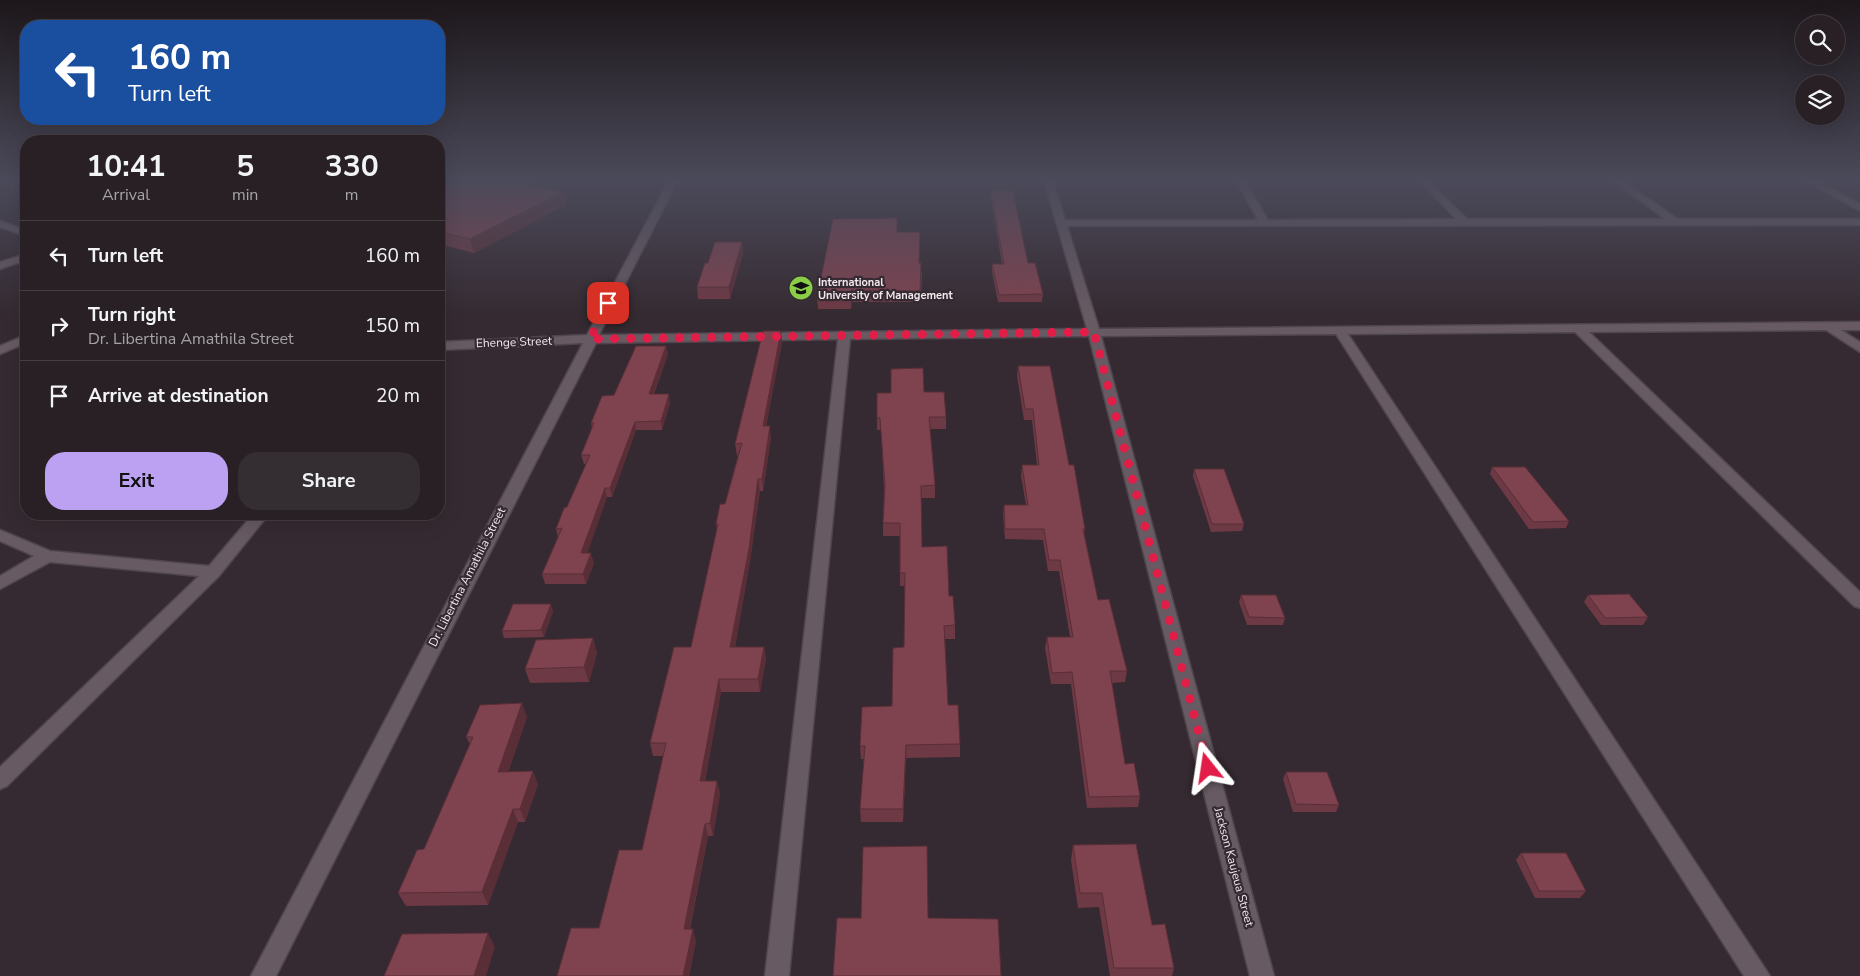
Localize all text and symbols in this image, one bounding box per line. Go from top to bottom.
map controls [1795,15,1845,125]
button: search [1795,15,1845,65]
text: 160 m [128,34,231,81]
icon: left [45,40,110,105]
button: layers [1795,75,1845,125]
text: Turn left [128,79,211,109]
text: 10:41 [86,146,166,187]
text: 5 [236,146,254,187]
text: 330 [325,146,379,187]
text: Arrival [102,184,150,206]
text: min [232,184,258,206]
text: m [345,184,359,206]
icon: left [45,242,73,270]
text: Turn left [88,243,163,269]
text: 160 m [365,243,420,269]
school or university icon: International University of Management [788,275,814,301]
place label: International University of Management [818,275,953,303]
pin [587,282,629,324]
icon: arrive [594,289,622,317]
text: Turn right [88,302,175,328]
icon: right [45,312,73,340]
text: 150 m [365,313,420,339]
text: Dr. Libertina Amathila Street [88,328,294,350]
street label: Ehenge Street [476,333,553,351]
icon: arrive [45,382,73,410]
text: Arrive at destination [88,383,269,409]
text: 20 m [376,383,420,409]
button: Exit [45,452,228,510]
button: Share [238,452,420,510]
street label: Dr. Libertina Amathila Street [425,504,509,649]
position arrow [1181,741,1233,793]
street label: Jackson Kaujeua Street [1210,805,1258,929]

